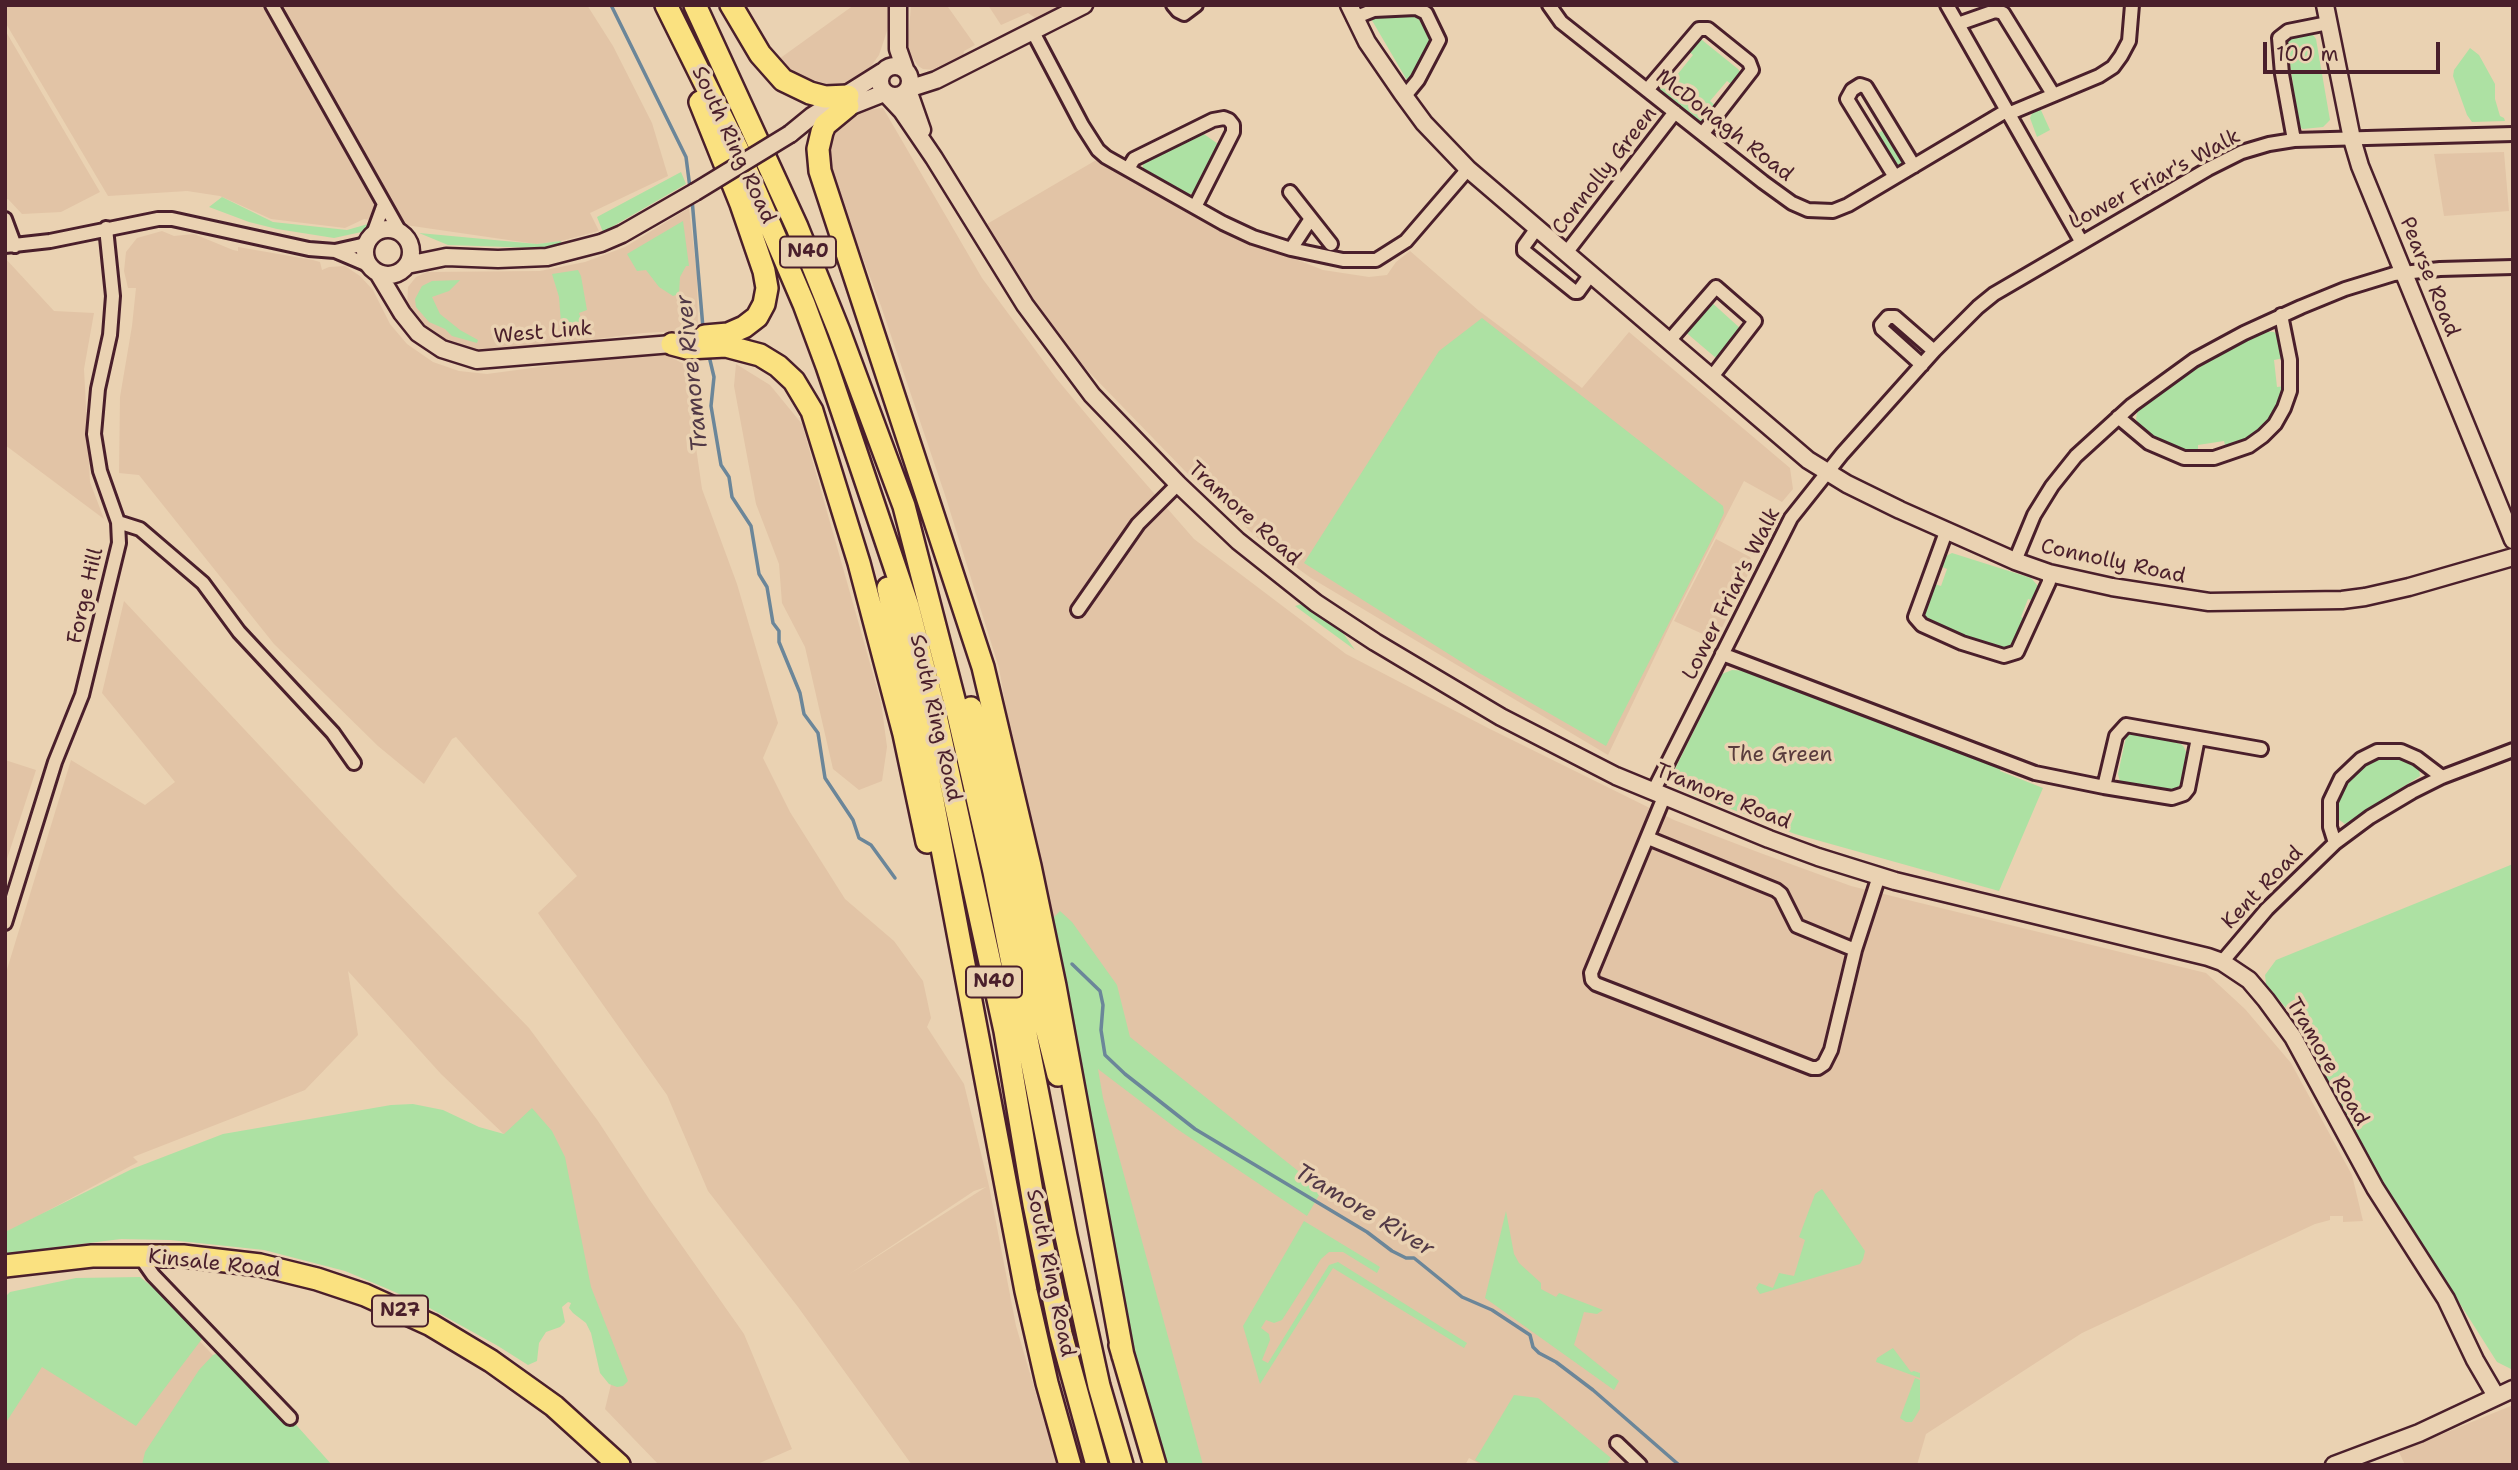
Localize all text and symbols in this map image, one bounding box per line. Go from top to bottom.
scale bar [2266,28,2443,72]
text: 100 m [2276,40,2339,68]
street label: South Ring Road [685,62,781,228]
street label: McDonagh Road [1650,64,1798,188]
street label: Connolly Green [1547,102,1663,240]
street label: Lower Friar's Walk [2065,124,2245,236]
street label: Pearse Road [2394,214,2464,340]
road number: N40 [780,236,836,268]
water label: Tramore River [671,293,715,453]
street label: West Link [493,316,593,350]
street label: Tramore Road [1182,457,1306,571]
street label: Lower Friar's Walk [1678,503,1786,685]
street label: Connolly Road [2038,534,2188,590]
street label: Forge Hill [63,546,109,646]
street label: South Ring Road [904,632,966,804]
park label: The Green [1728,743,1832,769]
street label: Tramore Road [1652,758,1794,836]
street label: Kent Road [2217,841,2309,935]
road number: N40 [966,966,1022,998]
street label: Tramore Road [2280,993,2374,1131]
water label: Tramore River [1289,1158,1439,1264]
street label: South Ring Road [1020,1187,1080,1359]
street label: Kinsale Road [147,1245,281,1283]
road number: N27 [372,1296,428,1326]

